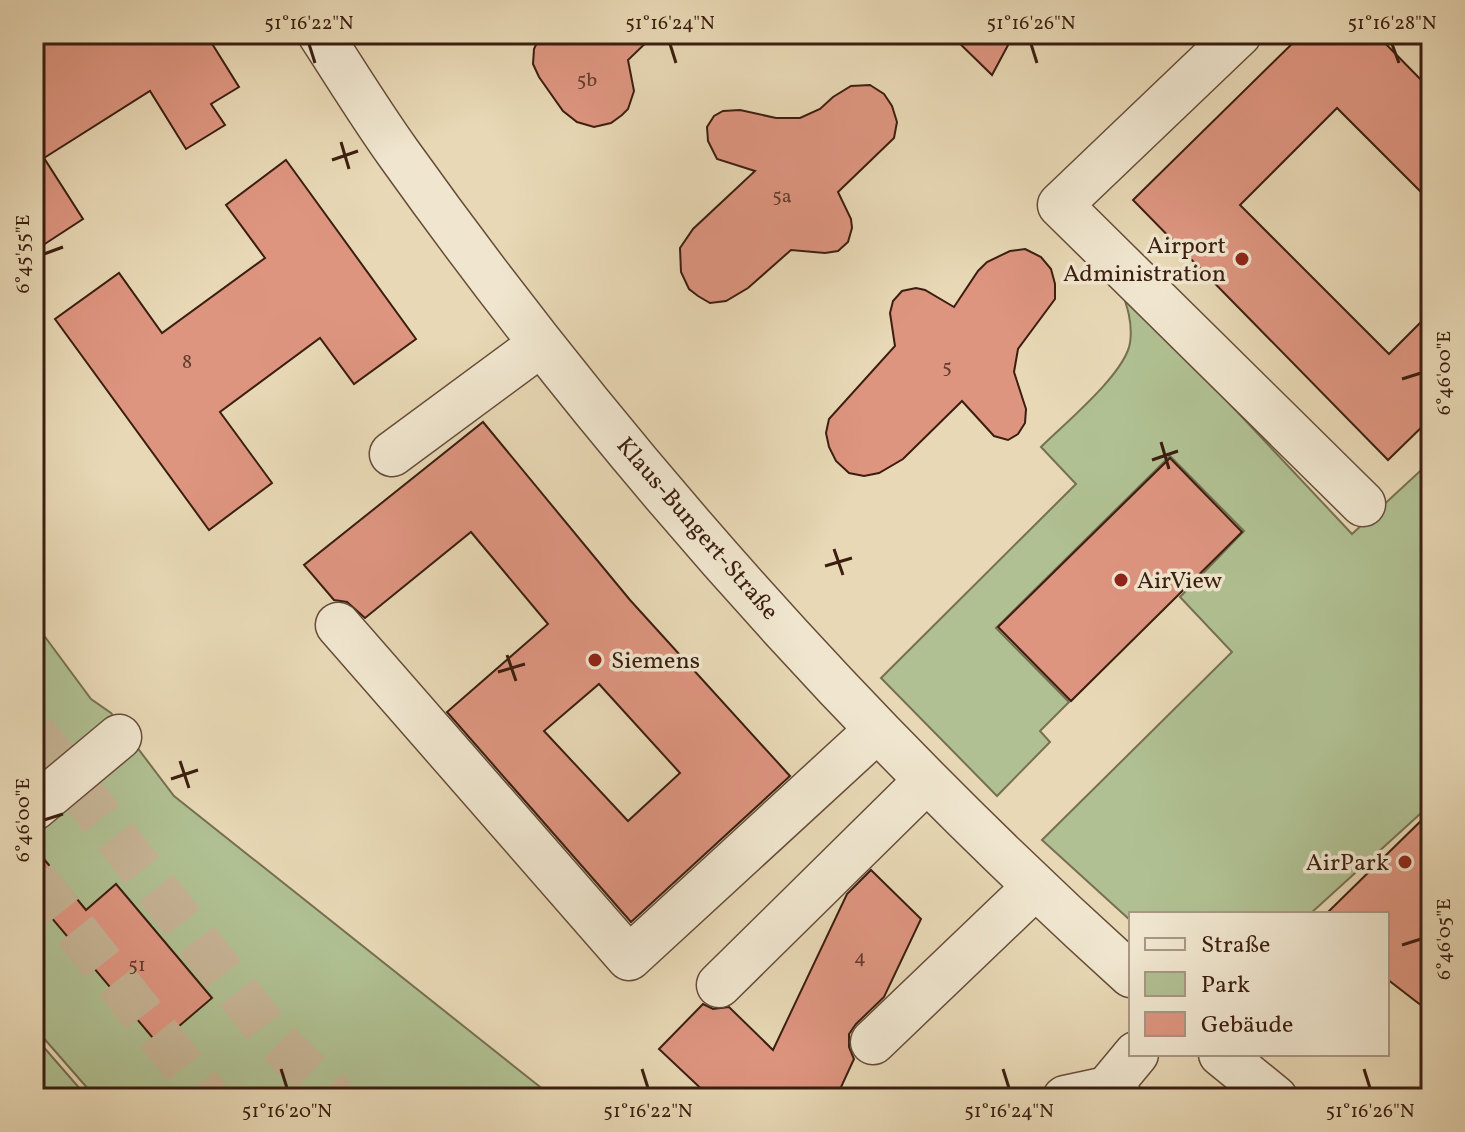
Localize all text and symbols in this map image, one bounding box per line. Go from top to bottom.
text: 51°16'22"N [264,10,354,38]
text: 51°16'24"N [625,10,715,38]
text: 51°16'26"N [986,10,1076,38]
text: 51°16'28"N [1347,10,1437,38]
house number: 5b [577,67,597,95]
house number: 5a [772,183,792,211]
text: 6°45'55"E [10,214,38,294]
place label: Airport Administration [1063,230,1226,292]
marker: Airport Administration [1233,250,1251,268]
text: 6°46'00"E [1431,331,1459,415]
house number: 8 [182,349,192,377]
house number: 5 [942,354,952,382]
street label: Klaus-Bungert-Straße [607,430,786,628]
place label: AirView [1137,565,1223,599]
marker: AirView [1112,571,1130,589]
place label: Siemens [611,645,700,679]
marker: Siemens [586,651,604,669]
text: 6°46'00"E [10,778,38,862]
place label: AirPark [1306,847,1389,881]
marker: AirPark [1396,853,1414,871]
text: 6°46'05"E [1431,898,1459,980]
legend [1129,912,1389,1056]
text: Straße [1201,929,1270,963]
house number: 4 [854,944,866,972]
house number: 51 [128,952,146,980]
text: Park [1201,969,1250,1003]
text: Gebäude [1201,1009,1293,1043]
text: 51°16'20"N [242,1098,332,1126]
text: 51°16'22"N [603,1098,693,1126]
text: 51°16'24"N [964,1098,1054,1126]
text: 51°16'26"N [1325,1098,1415,1126]

